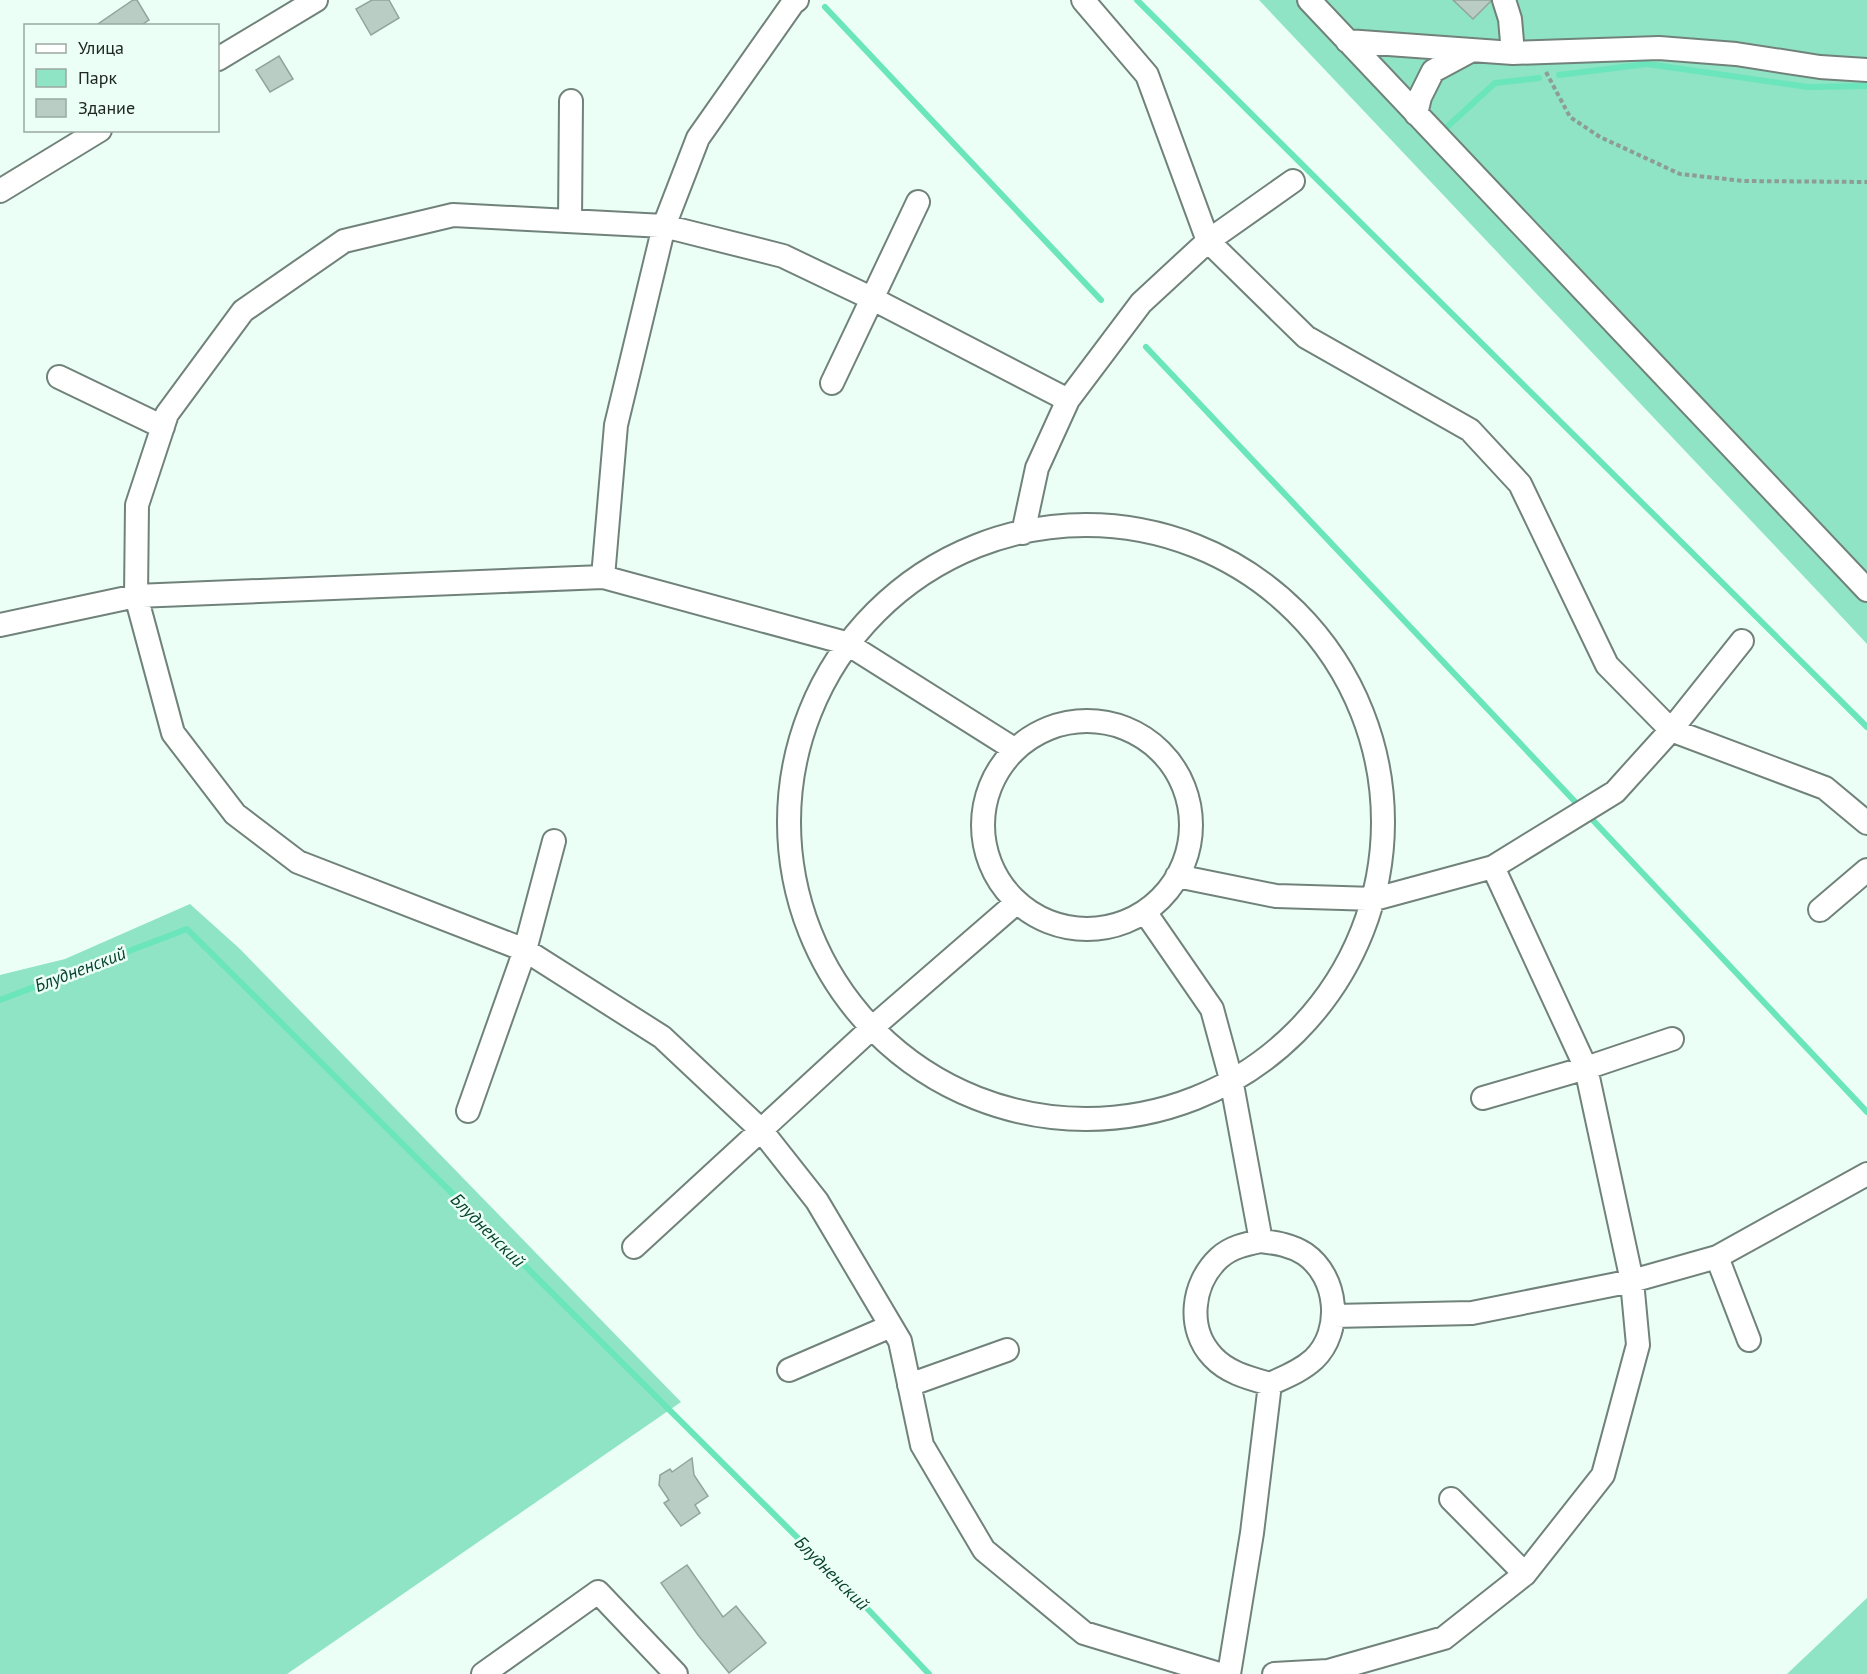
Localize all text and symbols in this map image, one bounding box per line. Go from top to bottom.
legend [24,24,219,132]
text: Улица [78,36,124,59]
text: Парк [78,66,118,89]
text: Здание [78,96,135,119]
water label: Блудненский [31,941,129,997]
water label: Блудненский [446,1188,530,1272]
water label: Блудненский [790,1531,874,1615]

